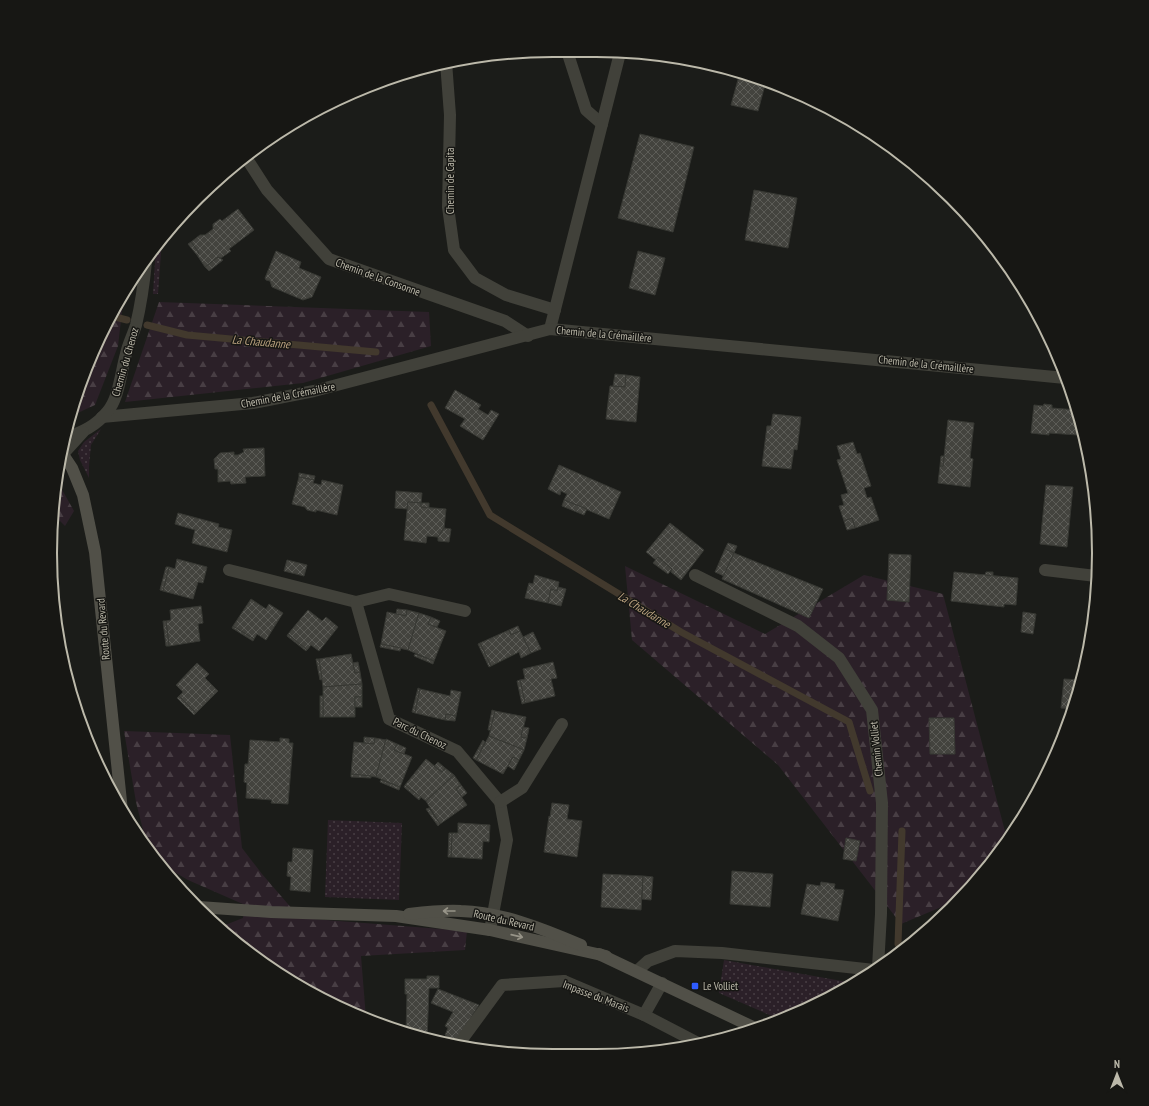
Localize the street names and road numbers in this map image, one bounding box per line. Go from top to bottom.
street label: Chemin de Capita [443,148,457,214]
street label: Chemin de la Consonne [334,255,423,299]
street label: Chemin de la Crémaillère [556,323,653,345]
street label: Chemin du Chenoz [109,326,141,398]
street label: Chemin de la Crémaillère [878,352,975,376]
street label: Chemin de la Crémaillère [240,379,337,411]
street label: Route du Revard [93,597,113,660]
street label: Parc du Chenoz [391,714,449,752]
street label: Chemin Volliet [866,721,886,777]
street label: Route du Revard [472,906,536,934]
street label: Impasse du Marais [561,977,631,1015]

